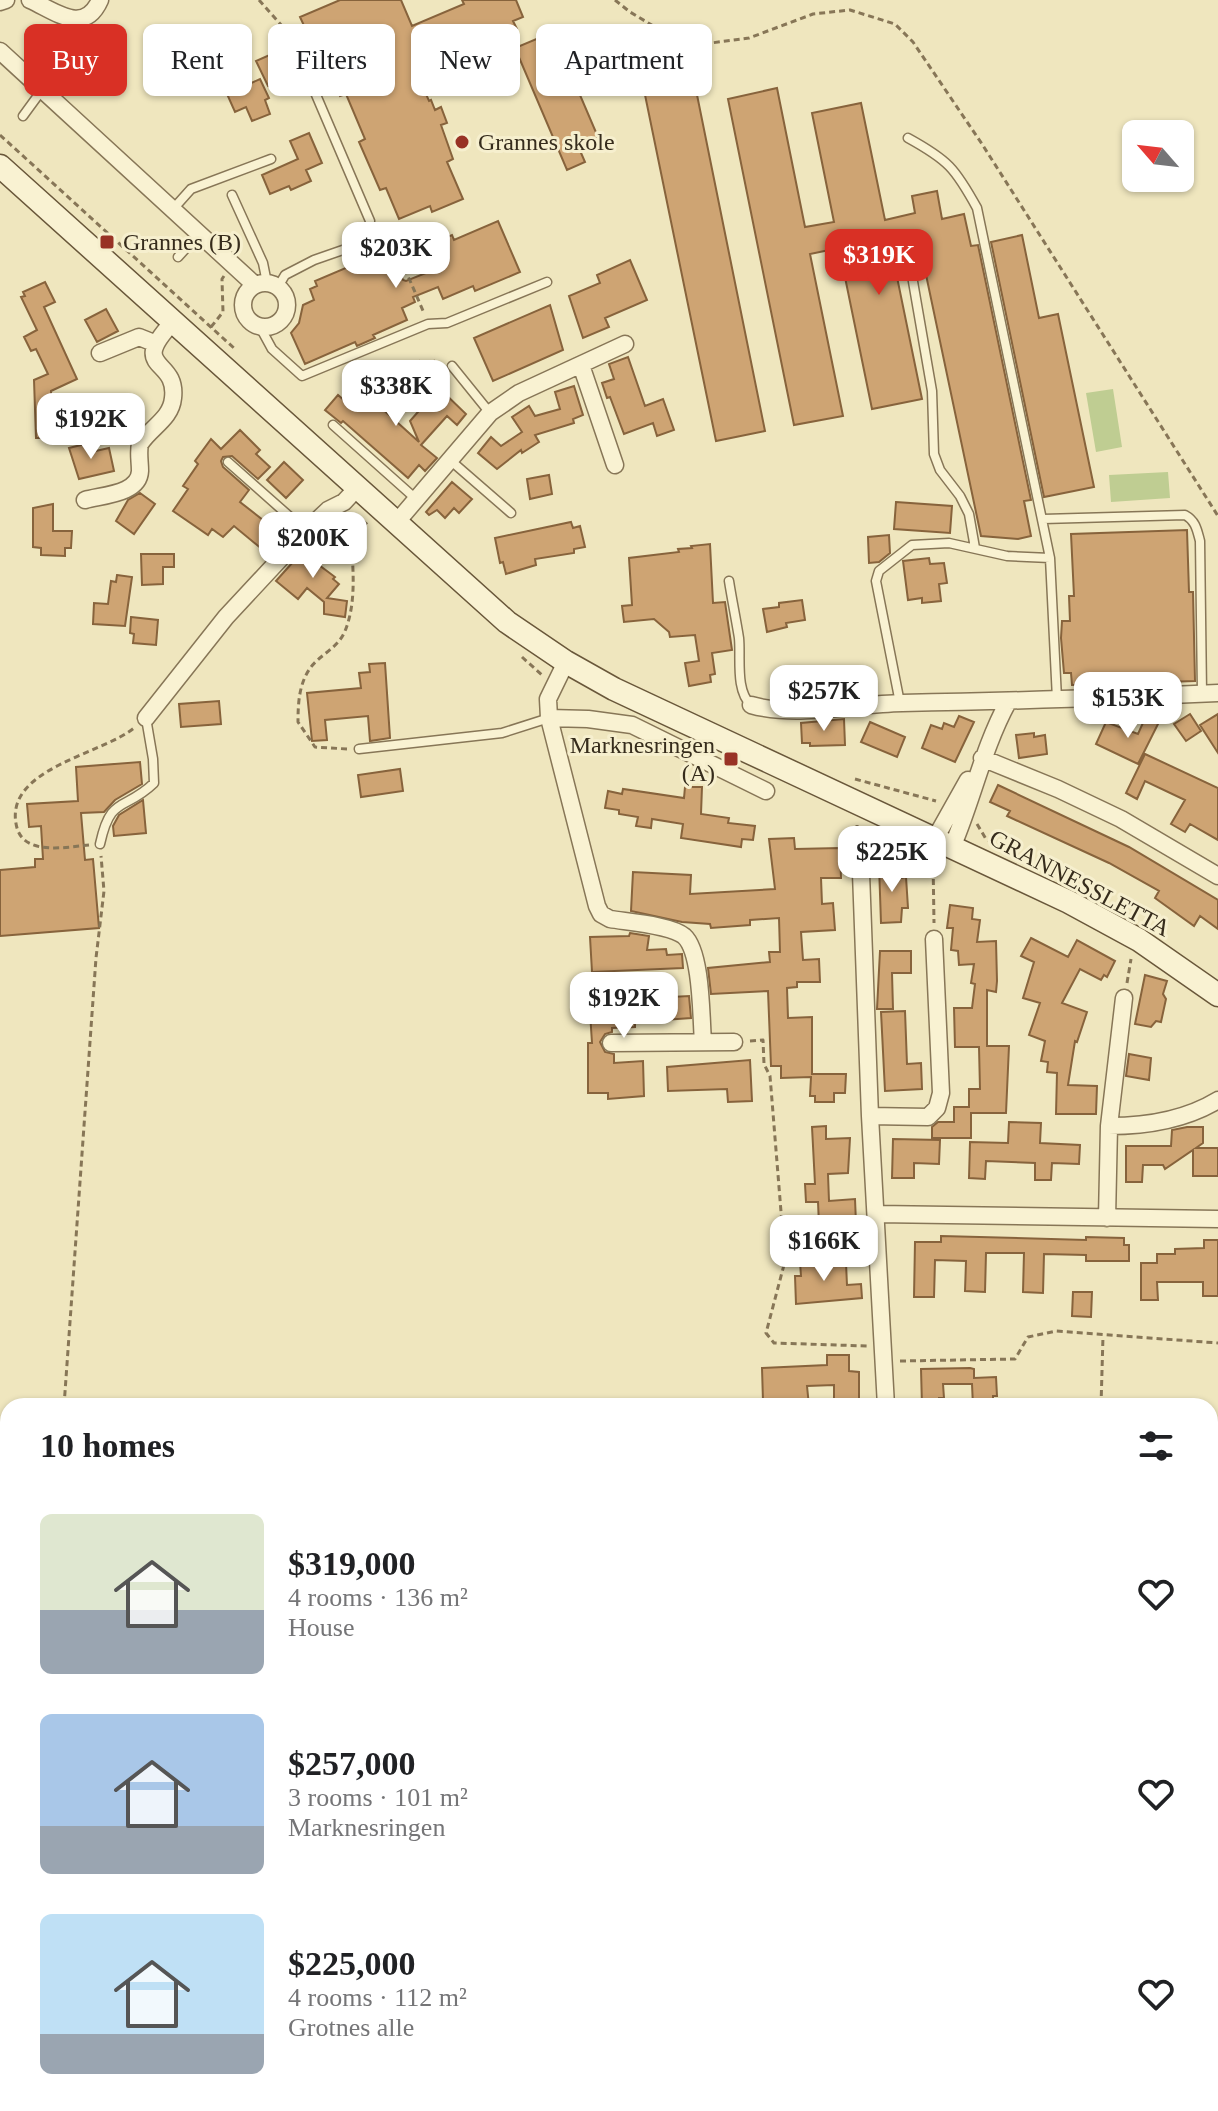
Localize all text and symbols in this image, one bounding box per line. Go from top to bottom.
chip: Buy [24,24,127,96]
chip: Rent [143,24,252,96]
chip: Filters [268,24,395,96]
chip: New [411,24,520,96]
chip: Apartment [536,24,712,96]
north arrow [1122,120,1194,192]
map controls [1122,120,1194,192]
place label: Grannes skole [478,129,615,155]
marker: Grannes skole [453,133,471,151]
pin: $203K [340,222,452,290]
place label: Grannes (B) [123,229,241,255]
pin: $319K [823,229,935,297]
marker: Grannes (B) [98,233,116,251]
text: $203K [360,233,432,262]
text: $319K [843,240,915,269]
pin: $338K [340,360,452,428]
text: $338K [360,371,432,400]
pin: $192K [35,393,147,461]
text: $192K [55,404,127,433]
pin: $200K [257,512,369,580]
text: $200K [277,523,349,552]
pin: $257K [768,665,880,733]
pin: $153K [1072,672,1184,740]
text: $257K [788,676,860,705]
text: $153K [1092,683,1164,712]
place label: Marknesringen (A) [570,732,715,786]
marker: Marknesringen (A) [722,750,740,768]
street label: GRANNESSLETTA [985,824,1175,942]
pin: $225K [836,826,948,894]
text: $225K [856,837,928,866]
pin: $192K [568,972,680,1040]
text: $192K [588,983,660,1012]
pin: $166K [768,1215,880,1283]
text: $166K [788,1226,860,1255]
icon: filters [1134,1424,1178,1468]
text: 10 homes [40,1427,175,1464]
text: $319,000 [288,1545,416,1582]
icon: home [104,1546,200,1642]
icon: heart [1134,1572,1178,1616]
text: 4 rooms · 136 m² [288,1583,468,1612]
text: House [288,1613,354,1642]
text: $257,000 [288,1745,416,1782]
icon: home [104,1746,200,1842]
icon: heart [1134,1772,1178,1816]
text: 3 rooms · 101 m² [288,1783,468,1812]
text: Marknesringen [288,1813,445,1842]
text: $225,000 [288,1945,416,1982]
icon: home [104,1946,200,2042]
icon: heart [1134,1972,1178,2016]
text: 4 rooms · 112 m² [288,1983,467,2012]
text: Grotnes alle [288,2013,414,2042]

